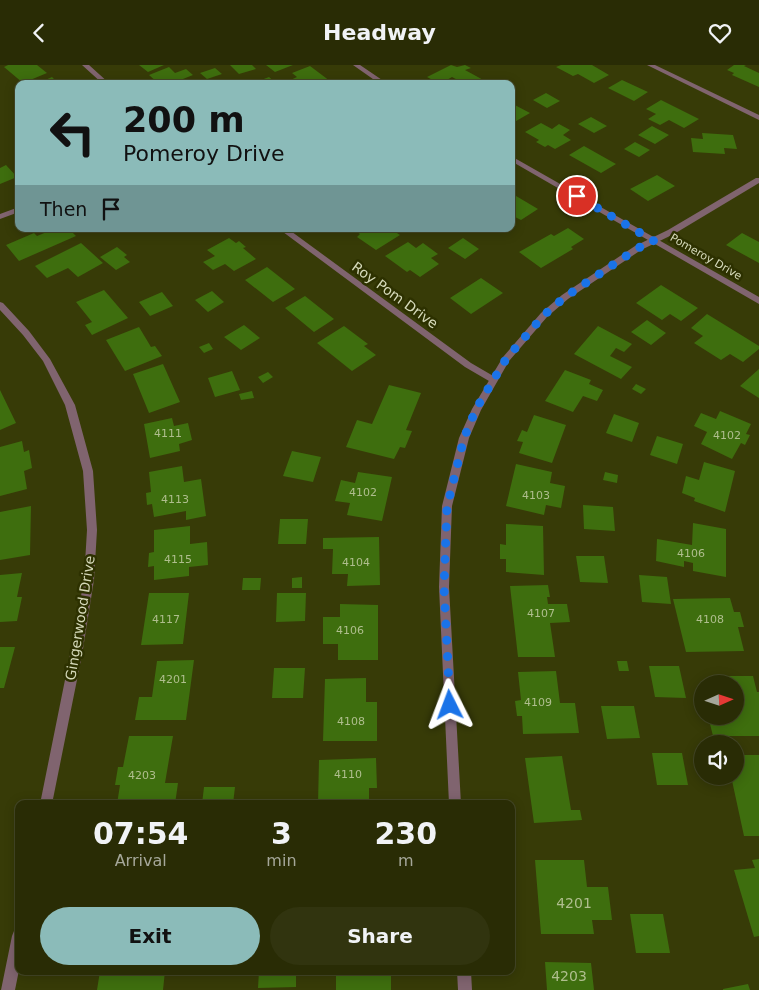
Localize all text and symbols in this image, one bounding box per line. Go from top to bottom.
icon: back [25,19,53,47]
icon: heart [706,19,734,47]
text: Headway [323,20,436,45]
icon: left [40,100,105,165]
text: 200 m [123,100,245,140]
text: Pomeroy Drive [123,141,285,166]
pin [556,175,598,217]
icon: arrive [563,182,591,210]
icon: arrive [97,195,125,223]
text: Then [40,198,87,220]
street label: Pomeroy Drive [668,231,744,283]
street label: Roy Pom Drive [349,258,441,332]
house number: 4111 [154,427,182,440]
house number: 4102 [713,429,741,442]
house number: 4102 [349,486,377,499]
house number: 4103 [522,489,550,502]
house number: 4113 [161,493,189,506]
house number: 4106 [677,547,705,560]
house number: 4115 [164,553,192,566]
street label: Gingerwood Drive [62,554,98,682]
house number: 4104 [342,556,370,569]
house number: 4107 [527,607,555,620]
house number: 4117 [152,613,180,626]
house number: 4108 [696,613,724,626]
house number: 4106 [336,624,364,637]
house number: 4201 [159,673,187,686]
north arrow [694,675,744,725]
map controls [694,675,744,785]
position arrow [423,678,475,730]
house number: 4109 [524,696,552,709]
house number: 4108 [337,715,365,728]
button: sound [694,735,744,785]
house number: 4110 [334,768,362,781]
house number: 4203 [128,769,156,782]
text: 07:54 [93,816,188,851]
text: 3 [271,816,292,851]
text: 230 [374,816,437,851]
text: Arrival [115,851,167,870]
text: min [266,851,297,870]
text: m [398,851,414,870]
house number: 4201 [556,895,592,911]
button: Exit [40,907,260,965]
button: Share [270,907,490,965]
house number: 4203 [551,968,587,984]

